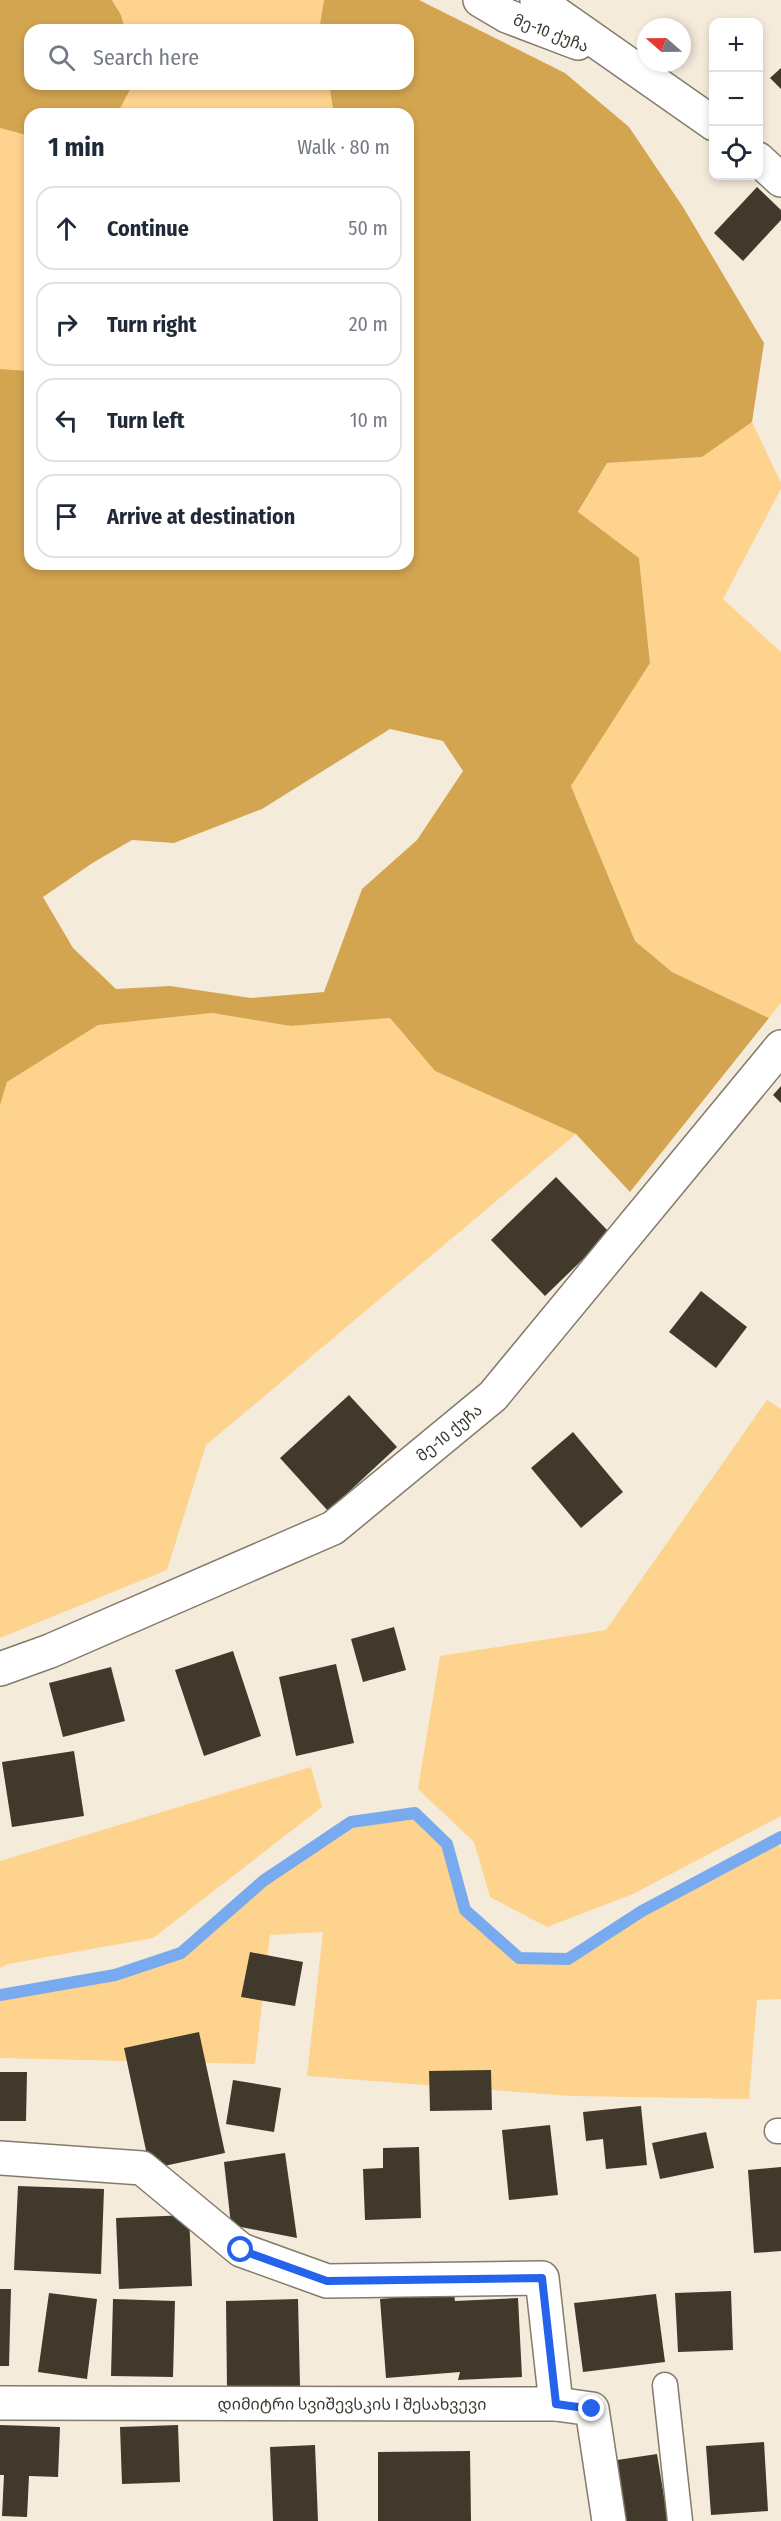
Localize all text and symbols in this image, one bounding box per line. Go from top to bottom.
street label: მე-10 ქუჩა [511,10,591,56]
north arrow [637,18,691,72]
map controls [709,18,763,180]
button: + [709,18,763,72]
search box [24,24,414,90]
icon: search [45,41,78,74]
text: Search here [93,44,199,71]
button: − [709,72,763,126]
button: locate [709,126,763,180]
text: 1 min [48,132,105,163]
text: Walk · 80 m [297,135,390,159]
icon: ahead [50,212,83,245]
text: Continue [107,215,189,242]
text: 50 m [348,216,388,240]
icon: right [50,308,83,341]
text: Turn right [107,311,196,338]
text: 20 m [349,312,388,336]
icon: left [50,404,83,437]
text: Turn left [107,407,185,434]
text: 10 m [350,408,388,432]
icon: arrive [50,500,83,533]
text: Arrive at destination [107,503,295,530]
street label: მე-10 ქუჩა [412,1400,486,1465]
route start [227,2236,253,2262]
street label: დიმიტრი სვიშევსკის I შესახვევი [218,2394,486,2414]
route end [578,2395,604,2421]

